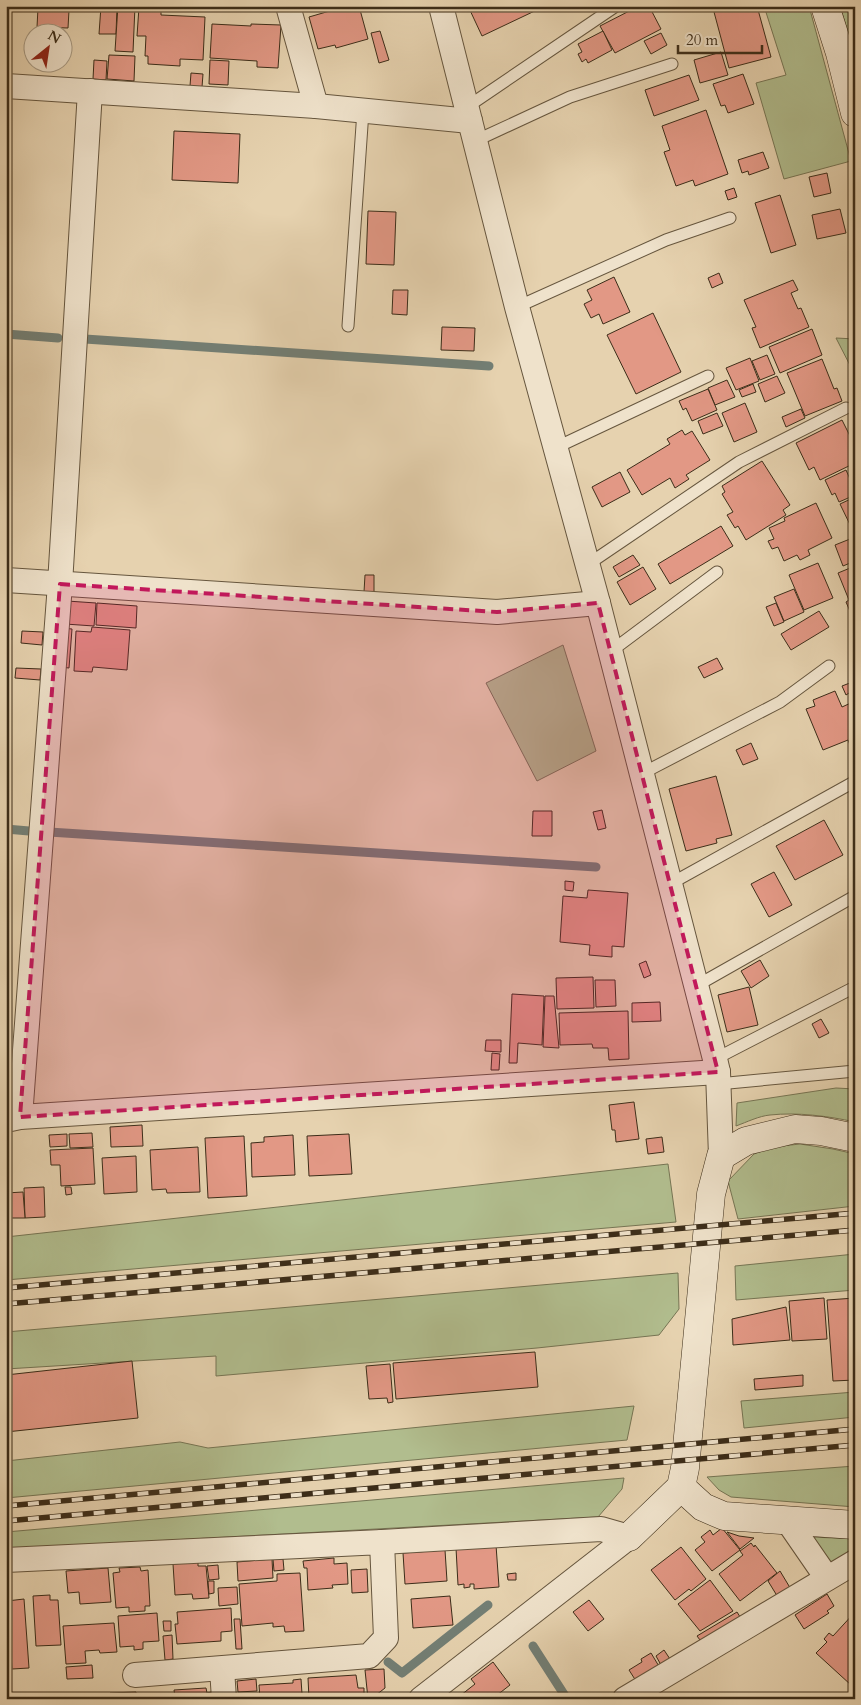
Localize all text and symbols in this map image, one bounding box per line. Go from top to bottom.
north arrow [22,22,72,72]
scale bar [678,22,762,54]
text: N [44,26,64,48]
text: 20 m [686,30,718,50]

